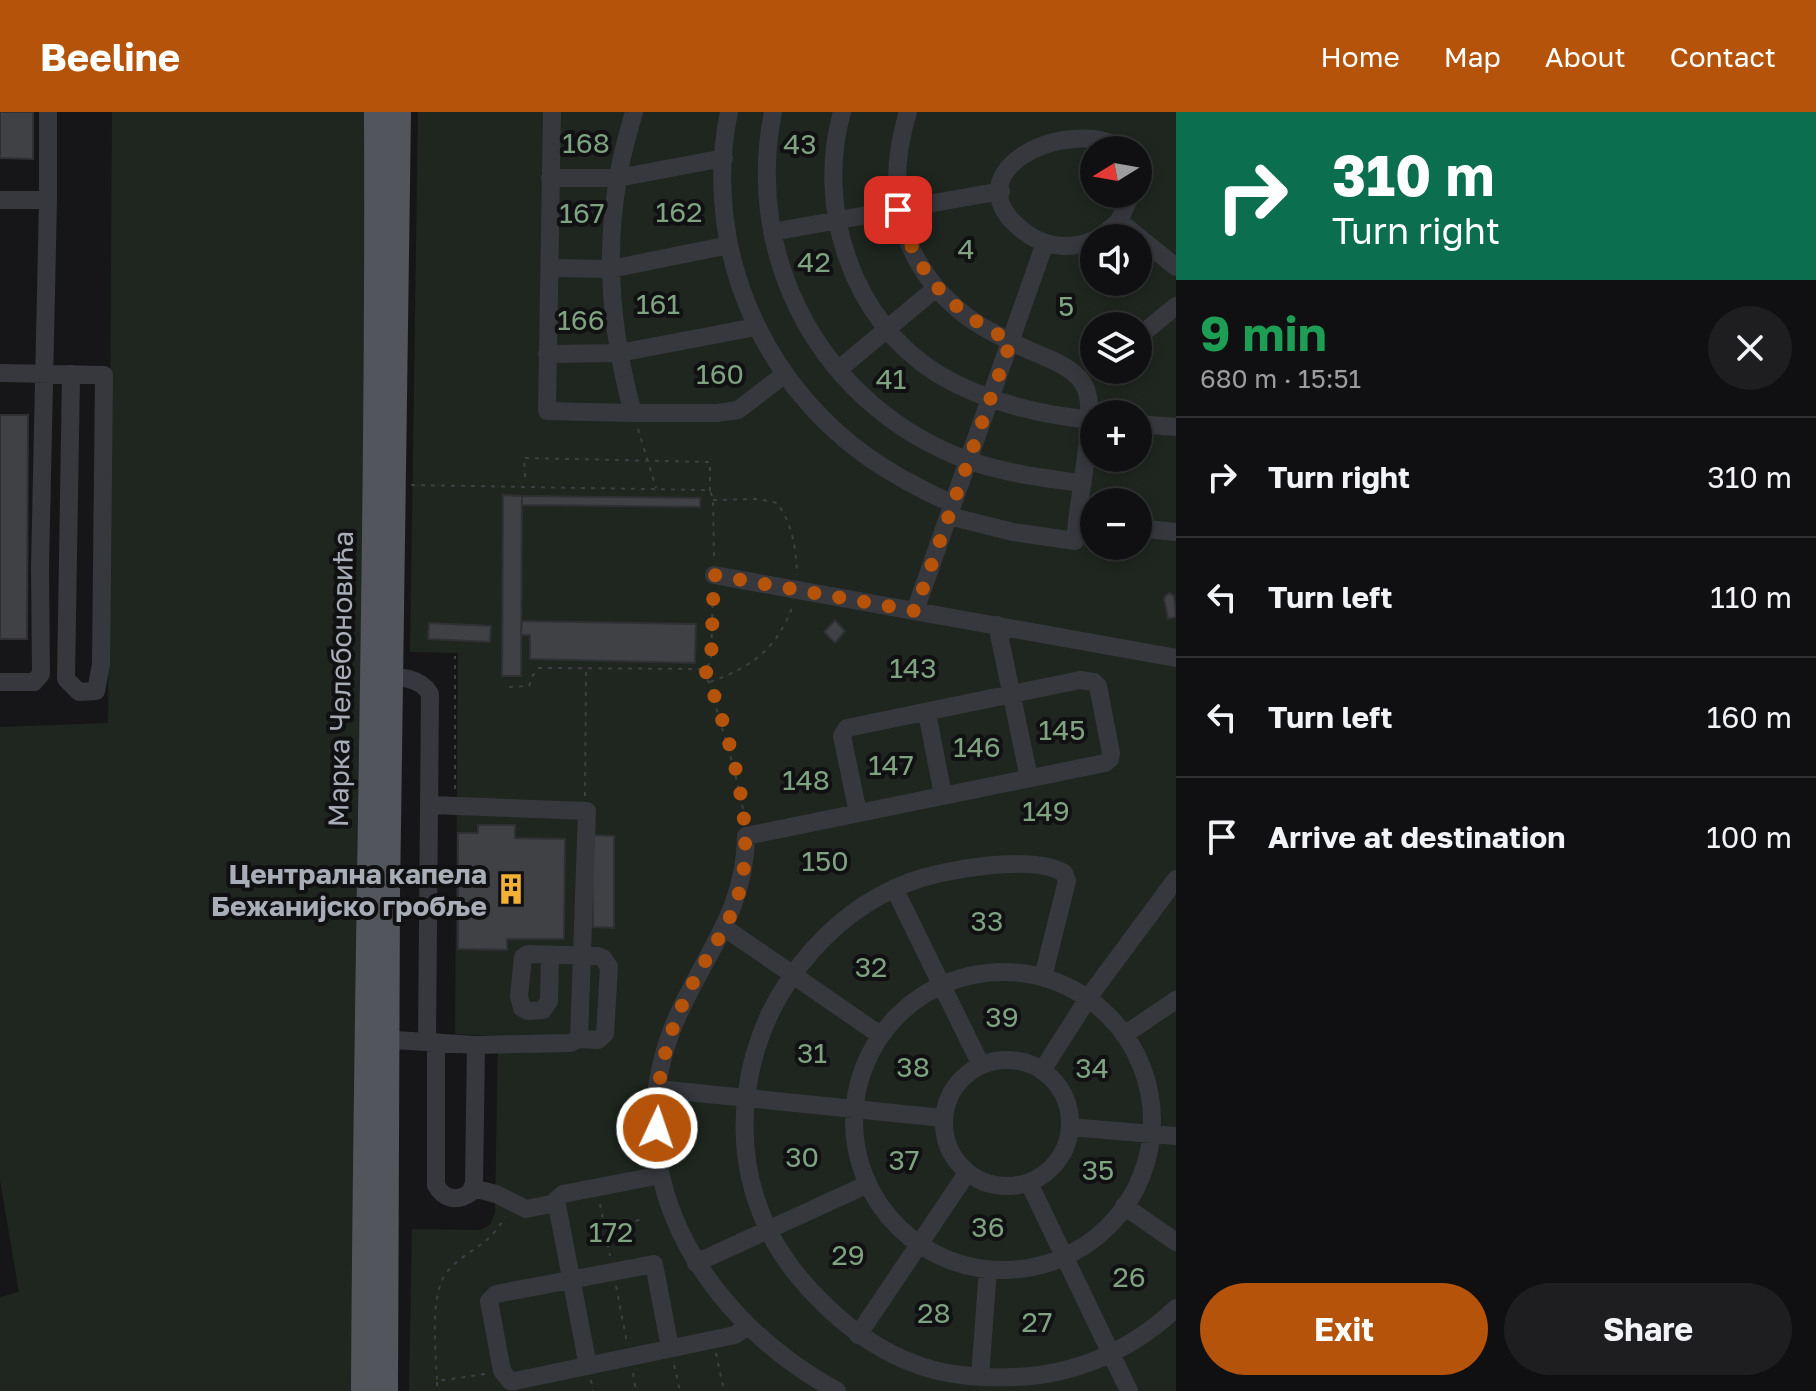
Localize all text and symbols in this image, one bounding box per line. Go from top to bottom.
text: Beeline [40,34,180,79]
text: Home [1321,40,1400,73]
text: Map [1444,40,1501,73]
text: About [1545,40,1626,73]
text: Contact [1670,40,1776,73]
park label: 168 [562,126,610,159]
park label: 43 [783,127,817,160]
north arrow [1080,136,1152,208]
map controls [1080,136,1152,560]
text: 310 m [1332,141,1494,208]
icon: right [1200,144,1304,248]
pin [864,176,932,244]
icon: arrive [876,188,920,232]
park label: 162 [656,195,702,228]
park label: 167 [559,196,605,229]
text: Turn right [1332,209,1500,252]
button: sound [1080,224,1152,296]
park label: 4 [957,232,975,265]
park label: 42 [797,245,831,278]
park label: 161 [636,287,680,320]
park label: 5 [1058,289,1074,322]
park label: 166 [557,303,605,336]
text: 9 min [1200,304,1327,362]
button: close [1708,306,1792,390]
button: layers [1080,312,1152,384]
park label: 160 [696,357,744,390]
park label: 41 [876,362,906,395]
text: 680 m · 15:51 [1200,363,1361,394]
button: + [1080,400,1152,472]
icon: right [1200,455,1244,499]
text: Turn right [1268,459,1410,495]
text: 310 m [1707,459,1792,495]
button: − [1080,488,1152,560]
street label: Марка Челебоновића [321,530,359,828]
icon: left [1200,575,1244,619]
text: Turn left [1268,579,1393,615]
text: 110 m [1710,579,1792,615]
park label: 143 [889,651,937,684]
icon: left [1200,695,1244,739]
text: Turn left [1268,699,1393,735]
text: 160 m [1707,699,1792,735]
park label: 145 [1039,713,1085,746]
park label: 146 [953,730,1001,763]
park label: 147 [868,748,914,781]
park label: 148 [782,763,830,796]
park label: 149 [1022,794,1070,827]
icon: arrive [1200,815,1244,859]
text: Arrive at destination [1268,819,1565,855]
text: 100 m [1706,819,1792,855]
park label: 150 [801,844,849,877]
place label: Централна капела Бежанијско гробље [211,857,487,922]
building icon: Централна капела Бежанијско гробље [494,872,528,906]
park label: 33 [971,904,1003,937]
park label: 32 [855,950,887,983]
park label: 39 [985,1000,1019,1033]
park label: 31 [797,1036,827,1069]
park label: 38 [896,1050,930,1083]
park label: 34 [1075,1051,1109,1084]
position arrow [615,1086,699,1170]
park label: 30 [785,1140,819,1173]
park label: 37 [888,1143,920,1176]
park label: 35 [1082,1153,1114,1186]
park label: 36 [971,1210,1005,1243]
park label: 172 [589,1215,633,1248]
park label: 29 [831,1238,865,1271]
park label: 26 [1112,1260,1146,1293]
button: Exit [1200,1283,1488,1375]
button: Share [1504,1283,1792,1375]
park label: 28 [917,1296,951,1329]
park label: 27 [1021,1305,1053,1338]

